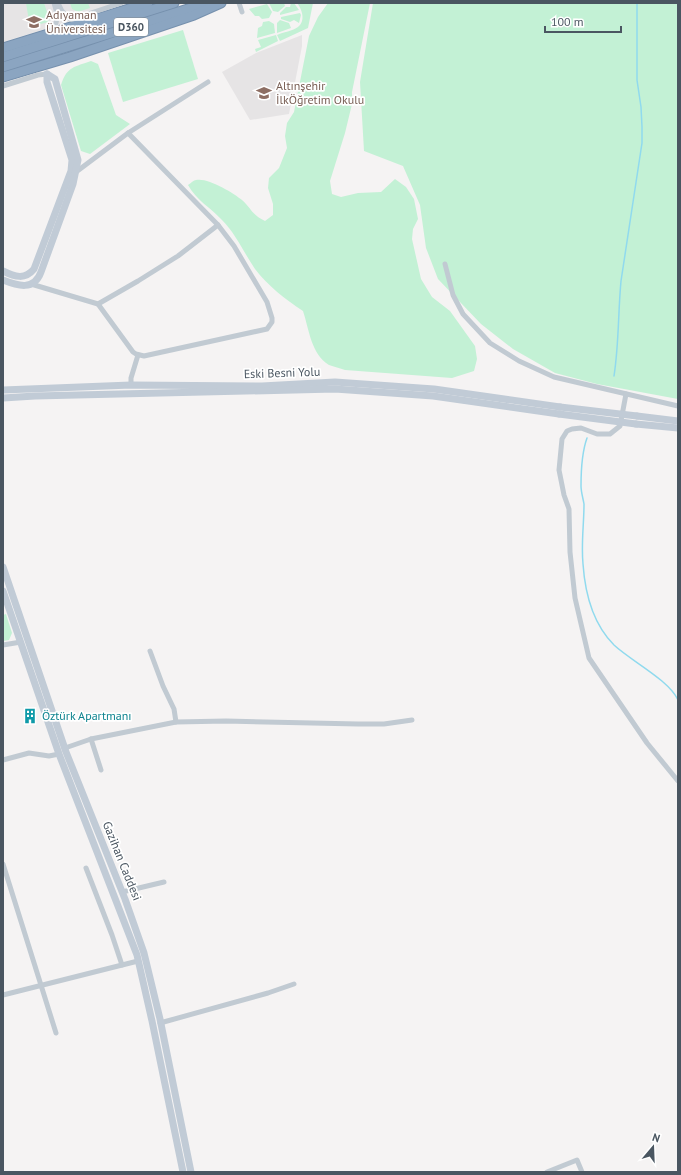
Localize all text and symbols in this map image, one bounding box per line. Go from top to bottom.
place label: Adıyaman Üniversitesi [46,7,106,36]
scale bar [545,8,621,34]
school or university icon: Adıyaman Üniversitesi [25,13,43,31]
text: 100 m [551,14,584,29]
road number: D360 [114,18,148,36]
place label: Altınşehir İlkÖğretim Okulu [276,78,364,107]
school or university icon: Altınşehir İlkÖğretim Okulu [255,84,273,102]
street label: Eski Besni Yolu [243,364,320,381]
building icon: Öztürk Apartmanı [21,707,39,725]
place label: Öztürk Apartmanı [42,708,132,723]
street label: Gazihan Caddesi [100,819,145,903]
north arrow [633,1127,673,1167]
text: N [651,1130,662,1145]

